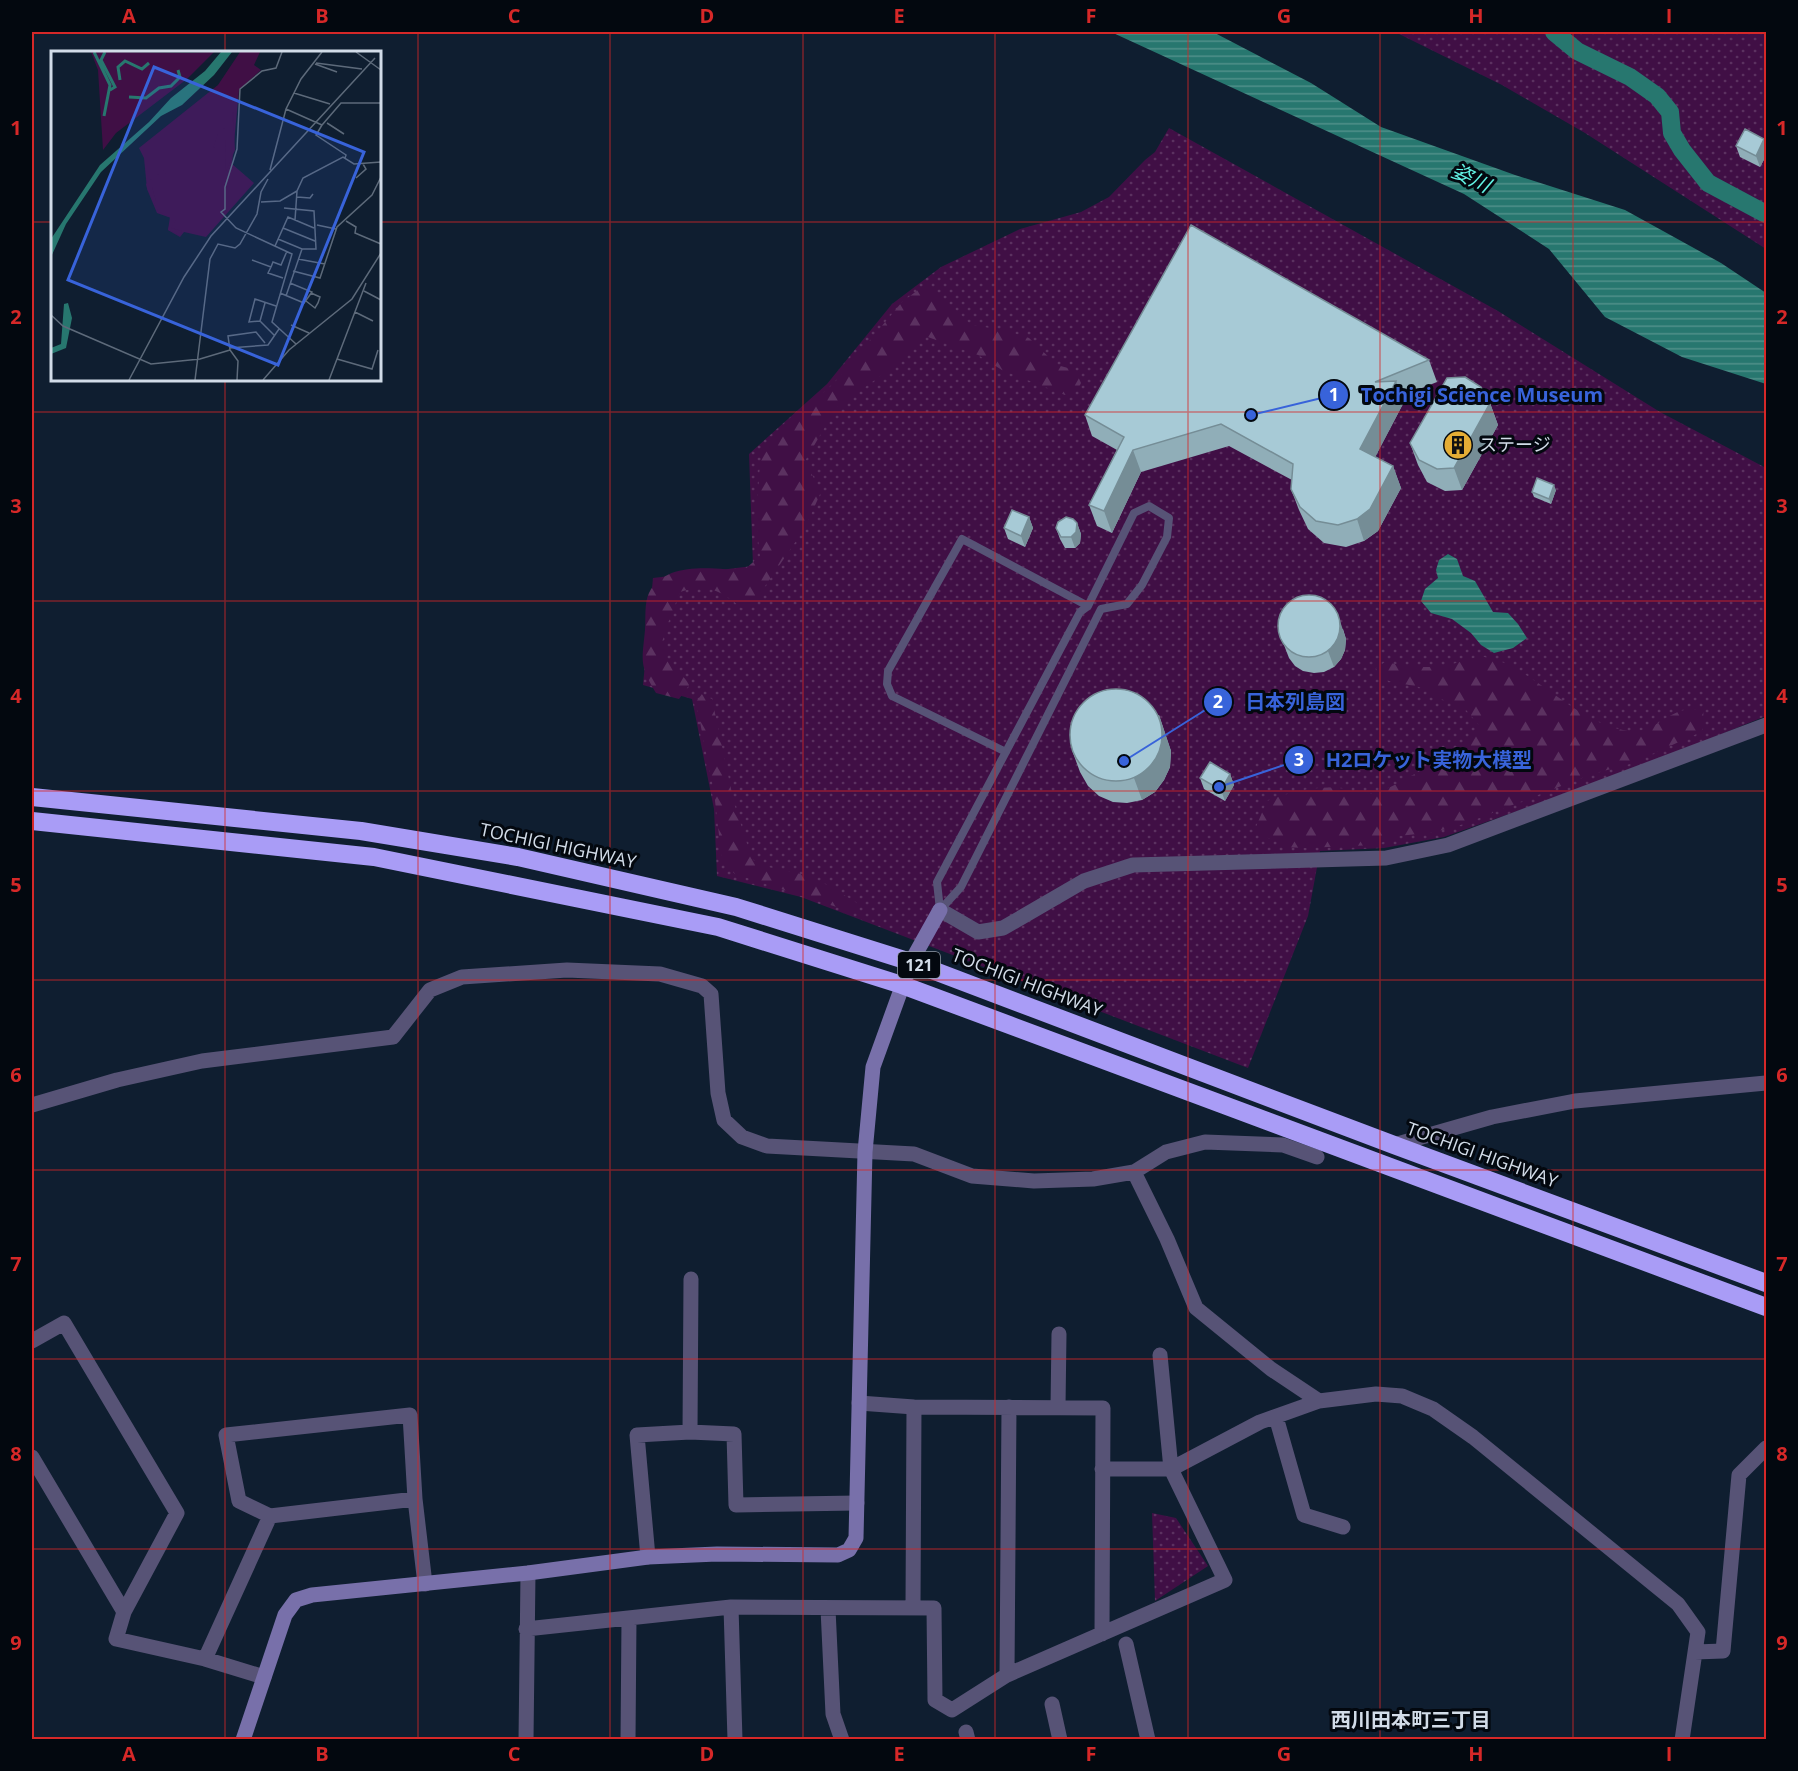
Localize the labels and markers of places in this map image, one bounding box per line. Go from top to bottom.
callout: Tochigi Science Museum [1319,376,1615,414]
building icon: ステージ [1442,429,1474,461]
place label: ステージ [1479,432,1551,456]
callout: 日本列島図 [1203,683,1357,721]
callout: H2ロケット実物大模型 [1284,741,1544,779]

